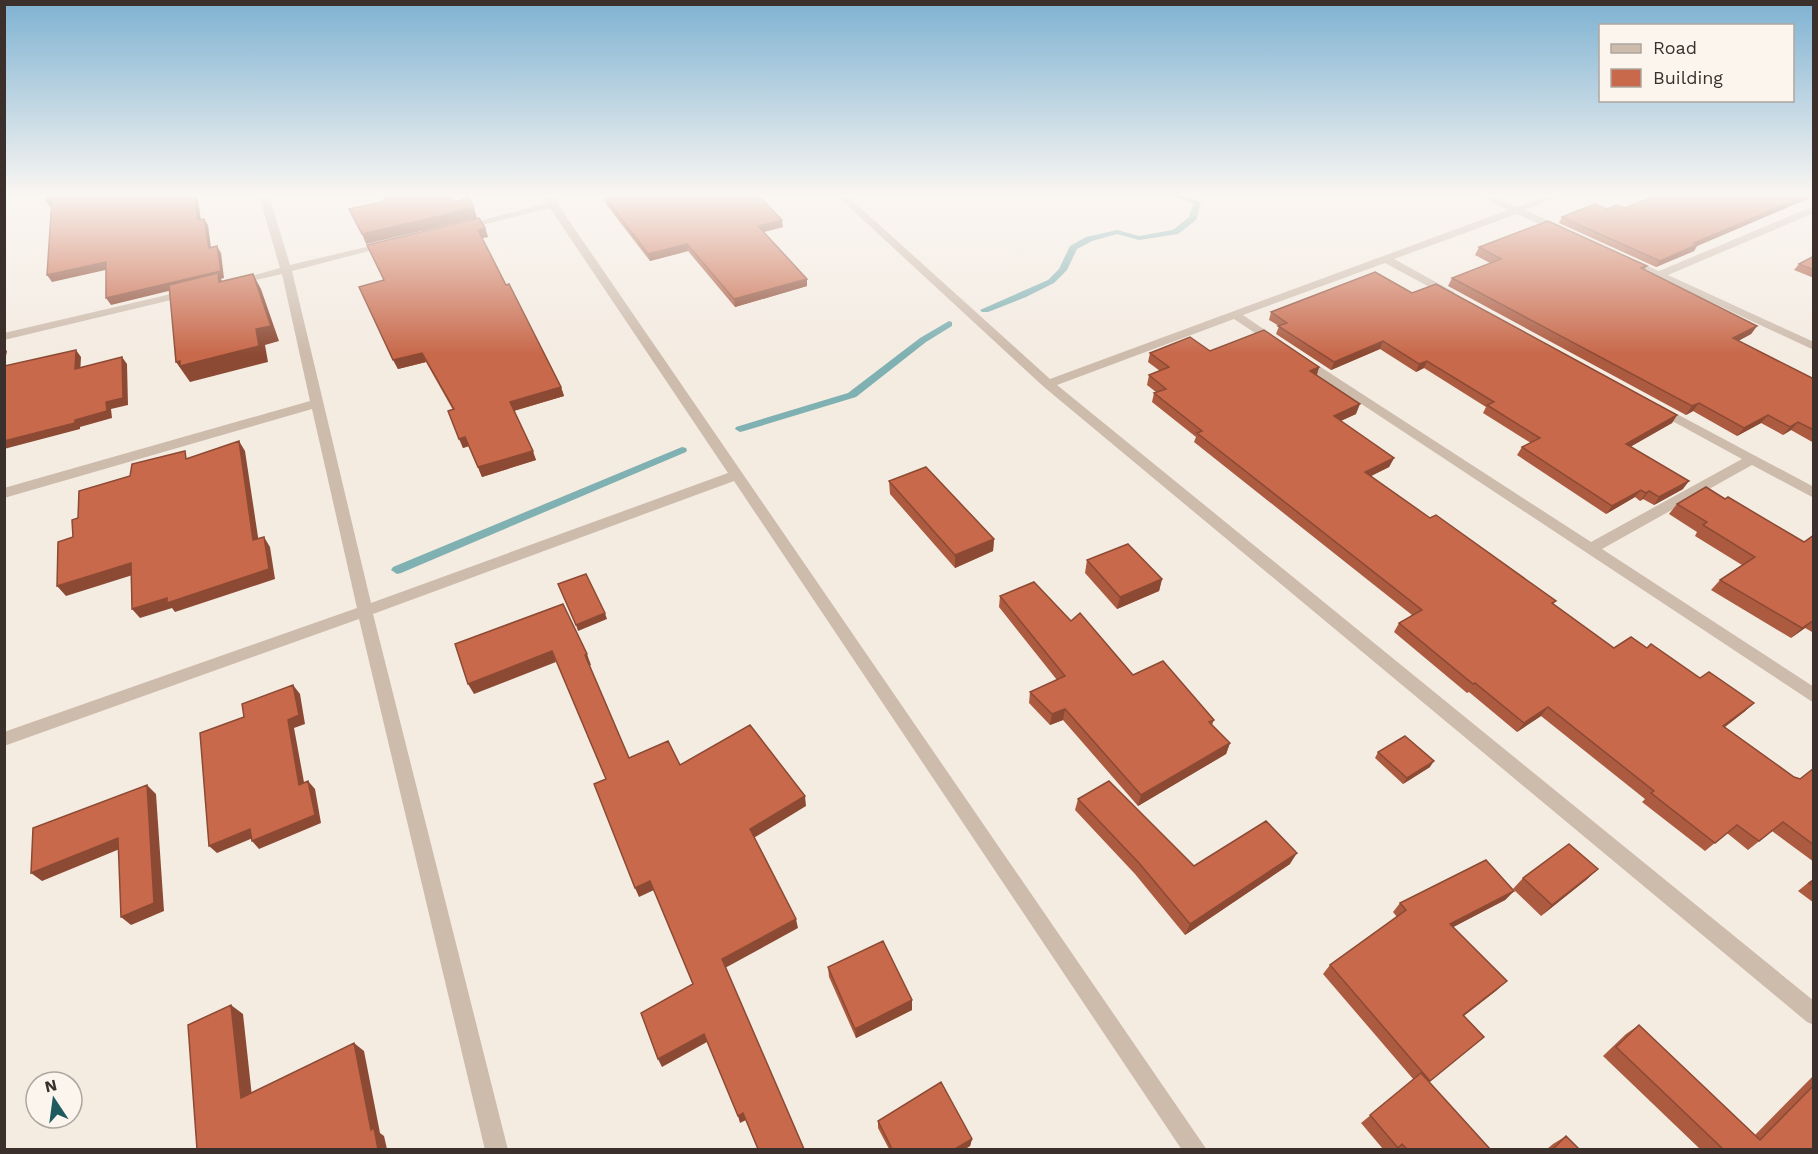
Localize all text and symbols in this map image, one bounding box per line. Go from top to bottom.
legend [1599,24,1794,102]
text: Road [1653,37,1697,58]
text: Building [1653,67,1723,88]
north arrow [24,1070,84,1130]
text: N [43,1075,59,1096]

